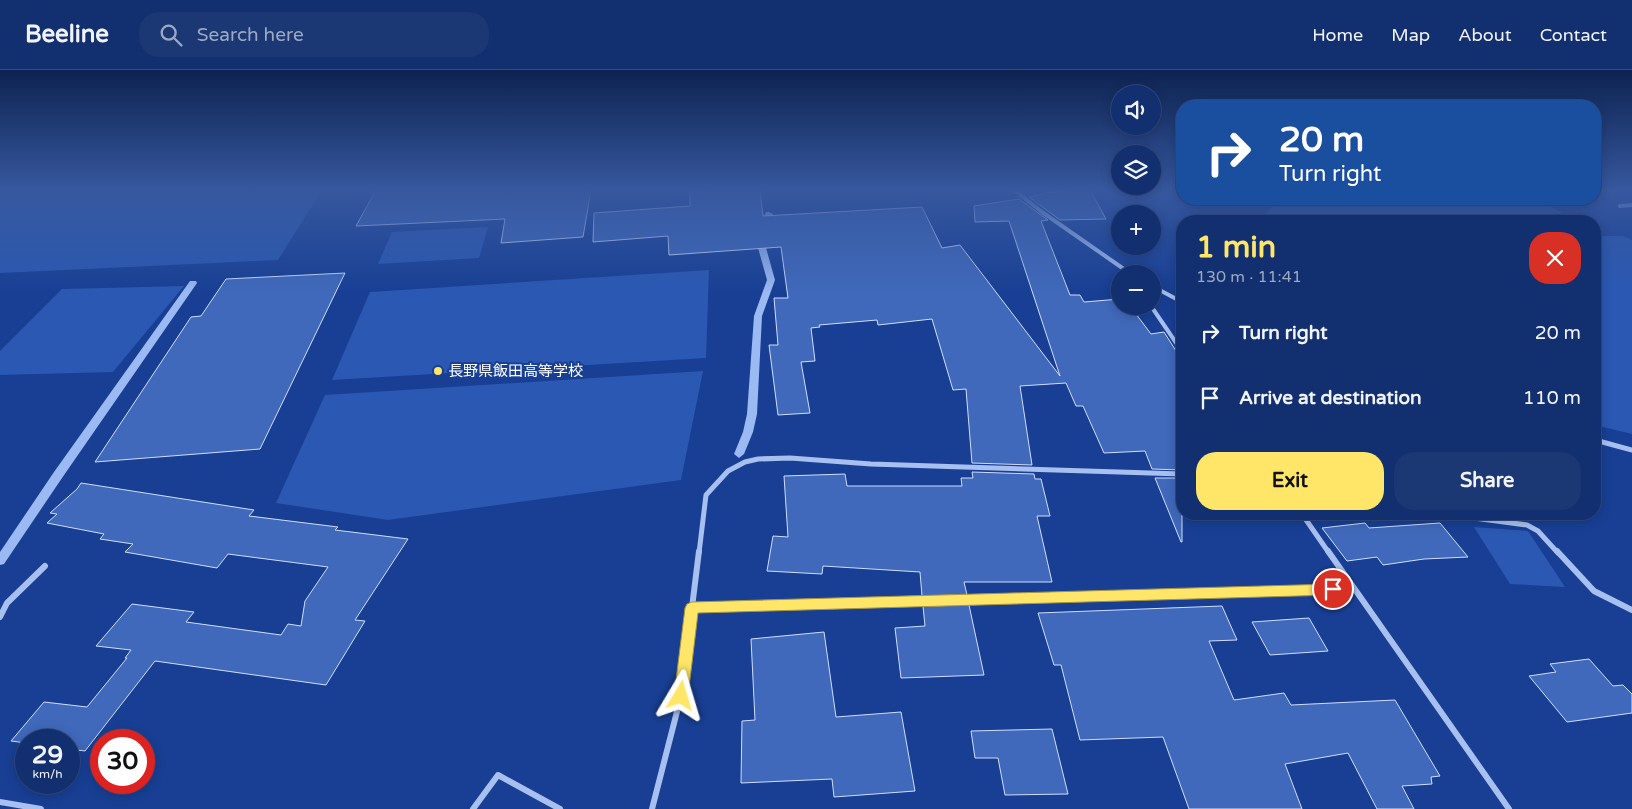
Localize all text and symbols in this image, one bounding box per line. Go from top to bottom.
search box [139,12,489,57]
text: Beeline [25,20,109,49]
icon: search [157,21,185,49]
text: Search here [197,24,304,46]
text: Home [1312,24,1363,46]
text: Map [1391,24,1430,46]
text: About [1458,24,1512,46]
text: Contact [1540,24,1607,46]
map controls [1111,85,1161,315]
button: sound [1111,85,1161,135]
text: 20 m [1279,119,1364,161]
icon: right [1196,120,1261,185]
button: layers [1111,145,1161,195]
text: Turn right [1279,161,1381,187]
button: + [1111,205,1161,255]
text: 1 min [1196,229,1276,266]
button: close [1529,232,1581,284]
button: − [1111,265,1161,315]
text: 130 m · 11:41 [1196,267,1302,287]
icon: right [1196,319,1224,347]
text: Turn right [1239,322,1327,344]
text: 20 m [1535,322,1581,344]
place label: 長野県飯田高等学校 [448,362,583,380]
marker: 長野県飯田高等学校 [432,365,444,377]
icon: arrive [1196,384,1224,412]
text: Arrive at destination [1239,387,1422,409]
text: 110 m [1523,387,1581,409]
button: Exit [1196,452,1384,510]
button: Share [1394,452,1581,510]
pin [1312,568,1354,610]
icon: arrive [1319,575,1347,603]
position arrow [654,669,706,721]
speed limit sign: 30 [90,729,155,794]
text: 29 [32,740,63,770]
text: km/h [32,767,63,781]

